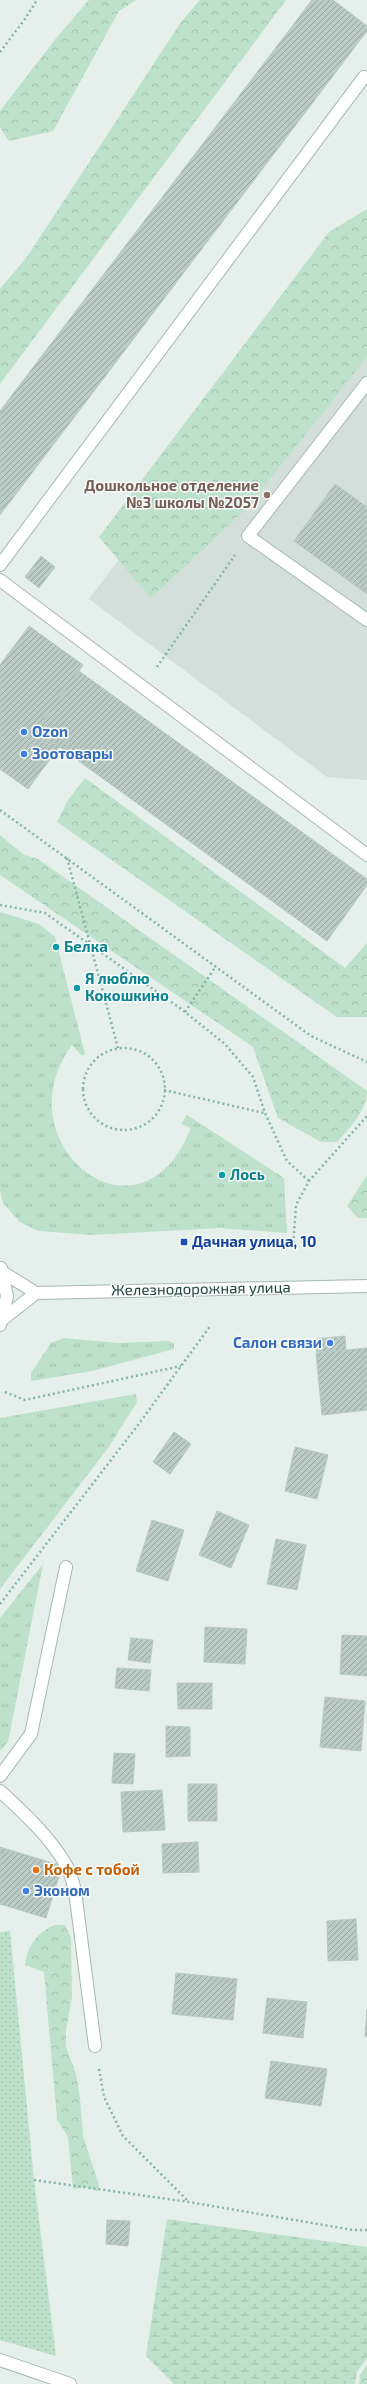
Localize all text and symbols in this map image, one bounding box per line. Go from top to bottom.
place label: Дошкольное отделение №3 школы №2057 [84,476,259,511]
marker: Дошкольное отделение №3 школы №2057 [262,490,272,500]
place label: Ozon [32,722,68,740]
marker: Ozon [19,727,29,737]
place label: Зоотовары [32,744,113,762]
marker: Зоотовары [19,749,29,759]
place label: Белка [64,937,108,955]
marker: Белка [51,942,61,952]
place label: Я люблю Кокошкино [85,969,169,1004]
marker: Я люблю Кокошкино [72,983,82,993]
place label: Лось [230,1165,265,1183]
marker: Лось [217,1170,227,1180]
place label: Дачная улица, 10 [192,1232,316,1250]
marker: Дачная улица, 10 [179,1237,189,1247]
street label: Железнодорожная улица [111,1277,291,1300]
place label: Салон связи [233,1333,322,1351]
marker: Салон связи [325,1338,335,1348]
place label: Кофе с тобой [44,1860,140,1878]
marker: Кофе с тобой [31,1865,41,1875]
place label: Эконом [34,1881,90,1899]
marker: Эконом [21,1886,31,1896]

